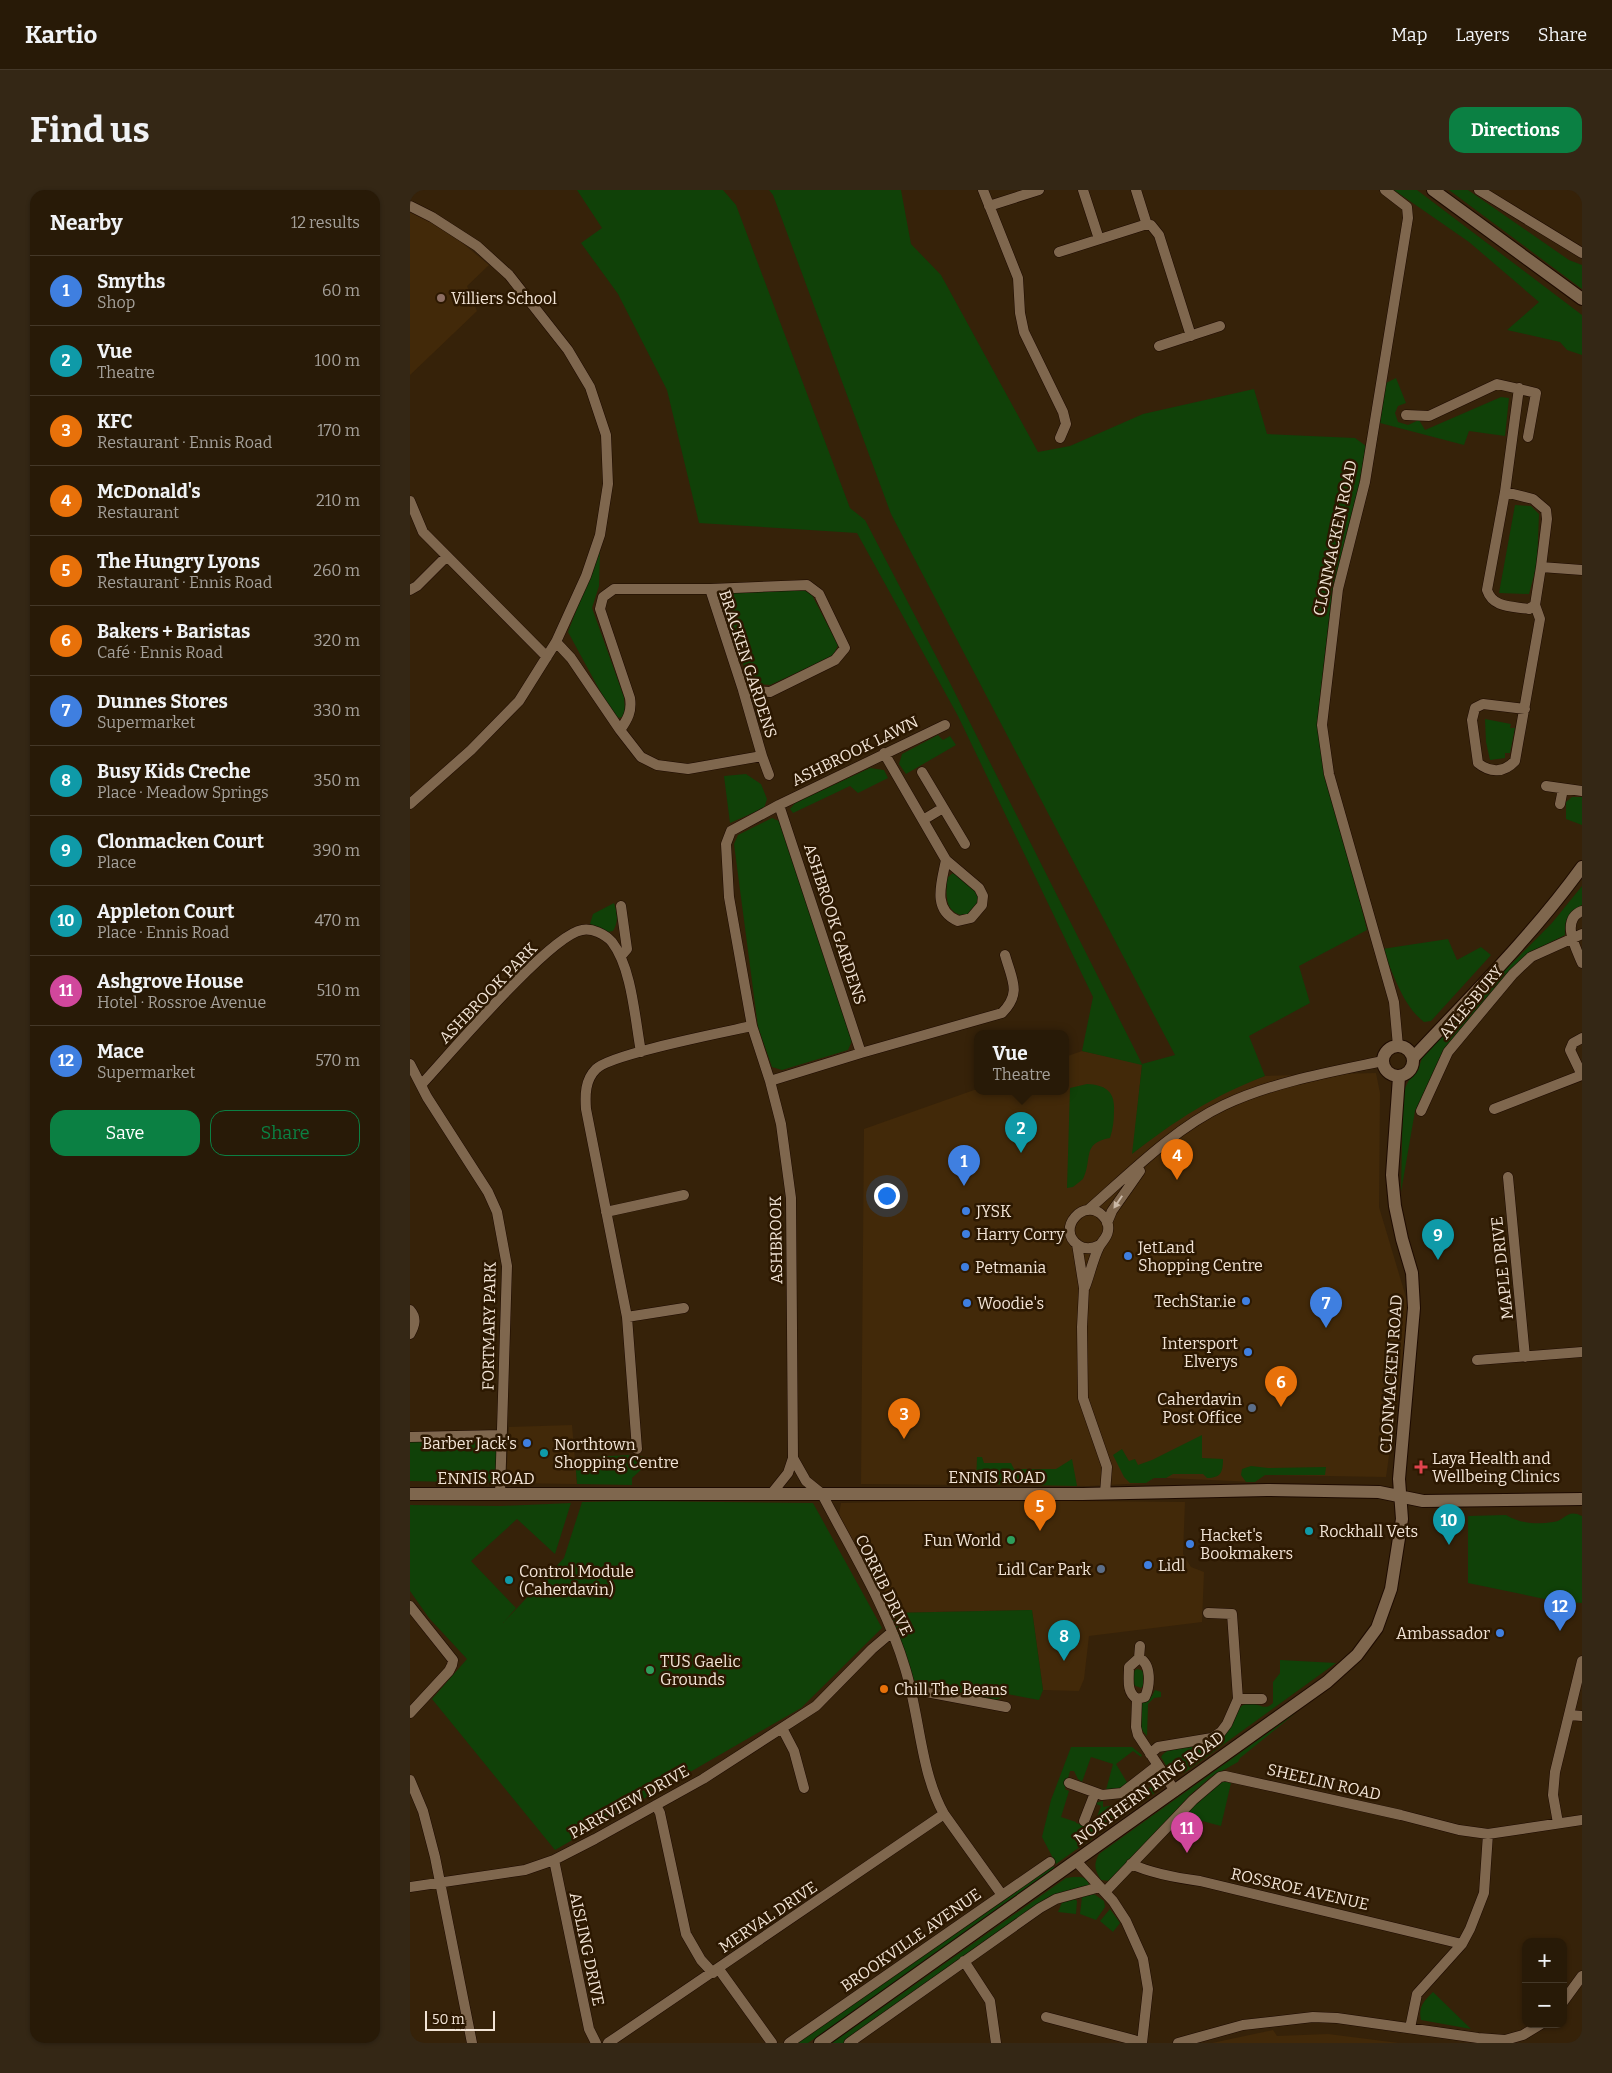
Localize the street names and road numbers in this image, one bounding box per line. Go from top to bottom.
street label: CLONMACKEN ROAD [1309,458,1361,618]
street label: BRACKEN GARDENS [715,588,781,740]
street label: ASHBROOK LAWN [789,712,922,790]
street label: ASHBROOK GARDENS [800,841,870,1007]
street label: ASHBROOK PARK [435,938,541,1047]
street label: AYLESBURY [1435,961,1508,1043]
street label: ASHBROOK [766,1195,786,1284]
street label: MAPLE DRIVE [1487,1215,1517,1321]
street label: FORTMARY PARK [478,1261,500,1391]
street label: CLONMACKEN ROAD [1376,1294,1406,1454]
street label: ENNIS ROAD [948,1468,1046,1487]
street label: ENNIS ROAD [437,1469,535,1488]
street label: CORRIB DRIVE [851,1531,917,1639]
street label: NORTHERN RING ROAD [1070,1727,1228,1849]
street label: SHEELIN ROAD [1265,1760,1383,1804]
street label: PARKVIEW DRIVE [566,1761,692,1843]
street label: ROSSROE AVENUE [1229,1864,1371,1914]
street label: MERVAL DRIVE [715,1877,821,1957]
street label: BROOKVILLE AVENUE [837,1884,985,1996]
street label: AISLING DRIVE [566,1890,608,2008]

